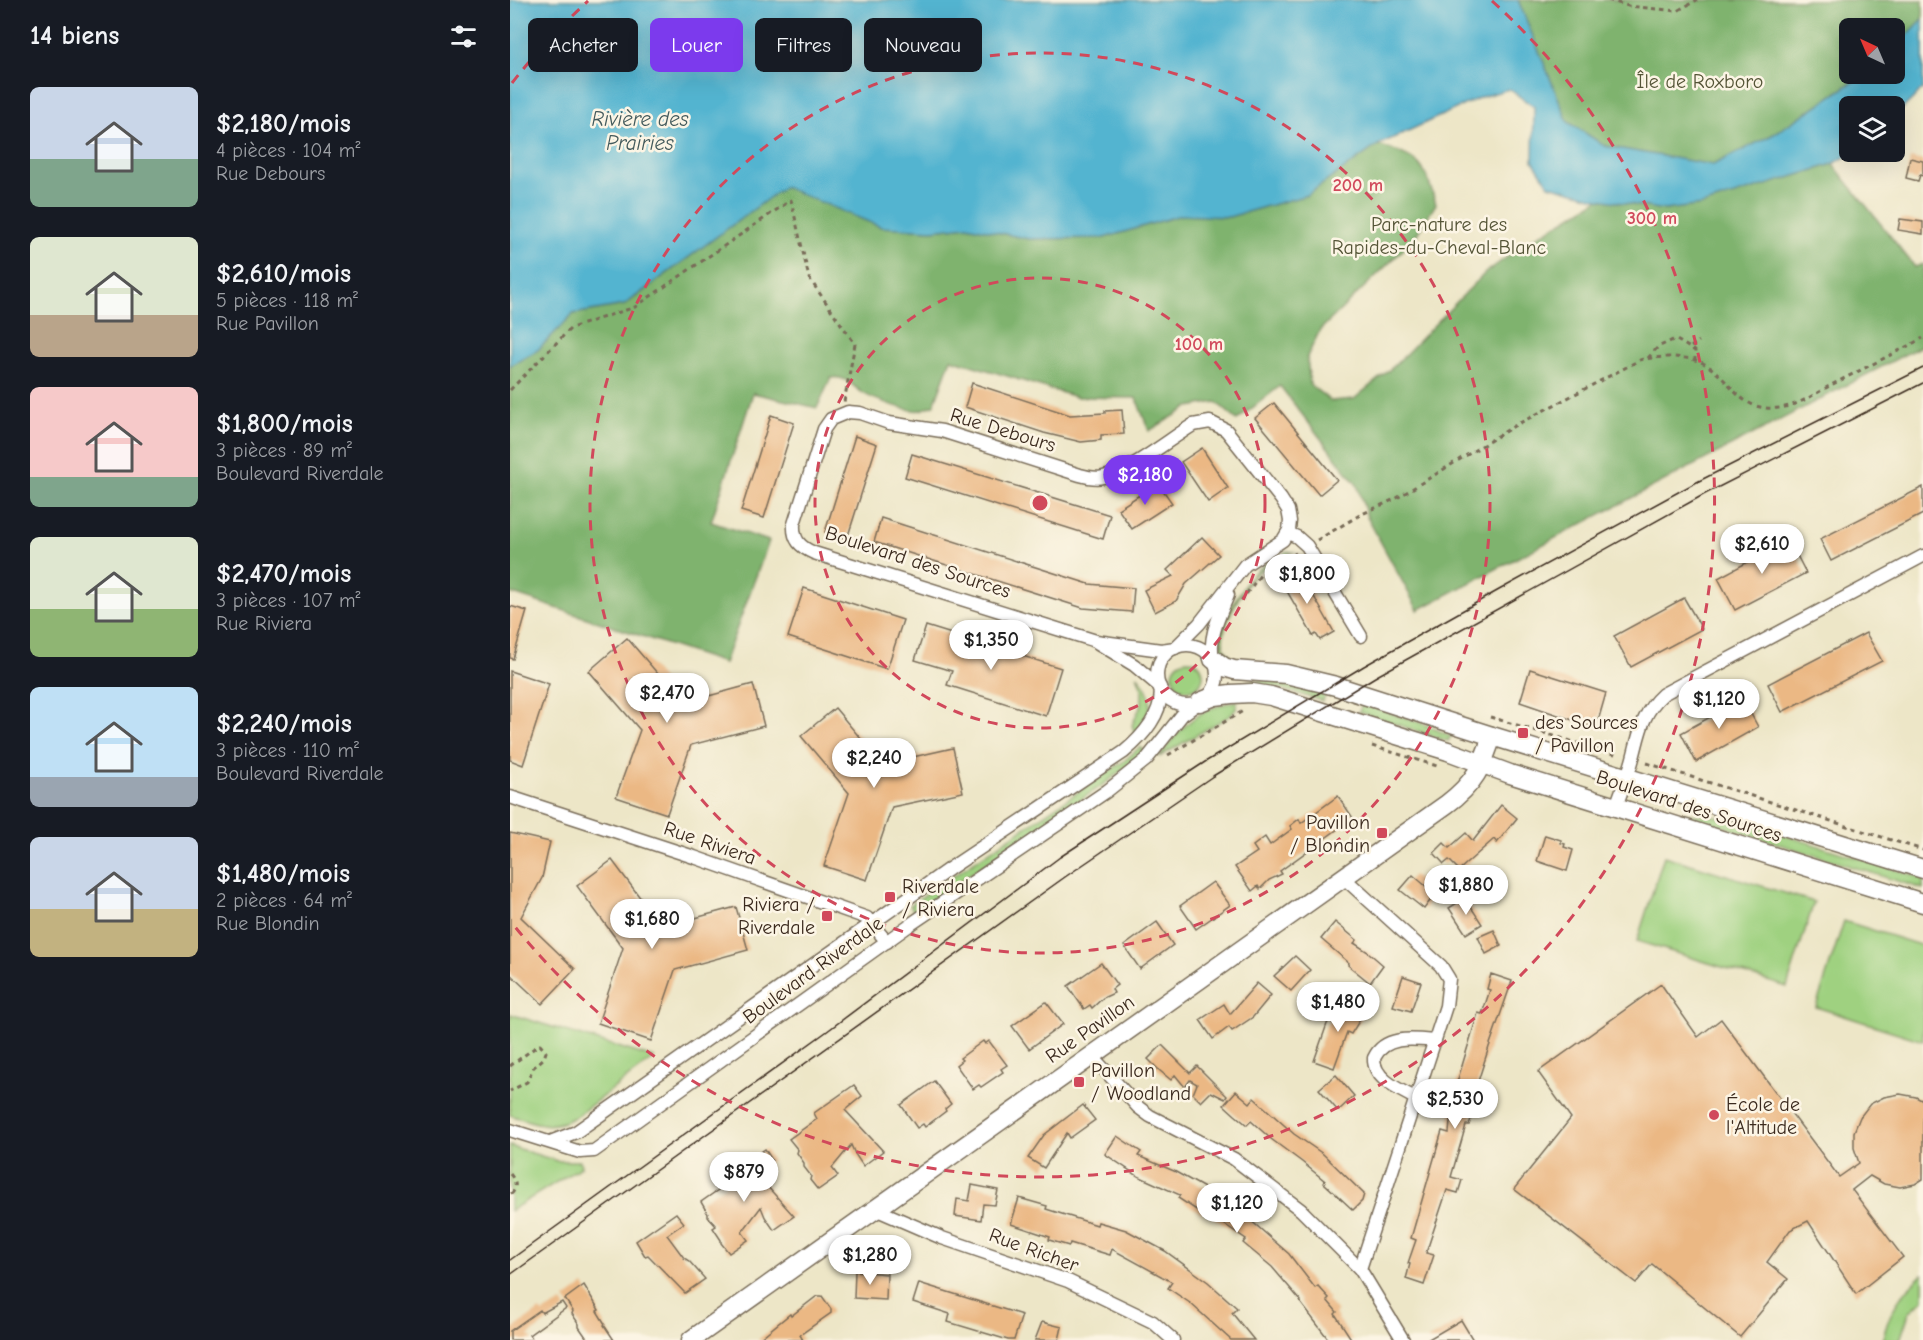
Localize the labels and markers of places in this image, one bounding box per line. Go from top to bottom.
pin: $2,180 [1096,455,1194,506]
centre of rings [1030,493,1050,513]
pin: $2,610 [1713,524,1811,575]
pin: $1,800 [1258,554,1356,605]
pin: $1,350 [942,620,1040,671]
pin: $2,470 [618,673,716,724]
pin: $1,120 [1670,679,1768,730]
place label: des Sources / Pavillon [1535,711,1638,757]
marker: des Sources / Pavillon [1516,726,1530,740]
pin: $2,240 [825,738,923,789]
place label: Pavillon / Blondin [1290,811,1370,857]
marker: Pavillon / Blondin [1375,826,1389,840]
pin: $1,880 [1417,865,1515,916]
place label: Riverdale / Riviera [902,875,979,921]
marker: Riverdale / Riviera [883,890,897,904]
place label: Riviera / Riverdale [738,893,815,939]
pin: $1,680 [603,899,701,950]
marker: Riviera / Riverdale [820,909,834,923]
pin: $1,480 [1289,982,1387,1033]
place label: Pavillon / Woodland [1091,1059,1191,1105]
marker: Pavillon / Woodland [1072,1075,1086,1089]
pin: $2,530 [1406,1079,1504,1130]
place label: École de l'Altitude [1726,1093,1800,1139]
marker: École de l'Altitude [1707,1108,1721,1122]
pin: $879 [708,1152,780,1203]
pin: $1,120 [1188,1183,1286,1234]
pin: $1,280 [821,1235,919,1286]

